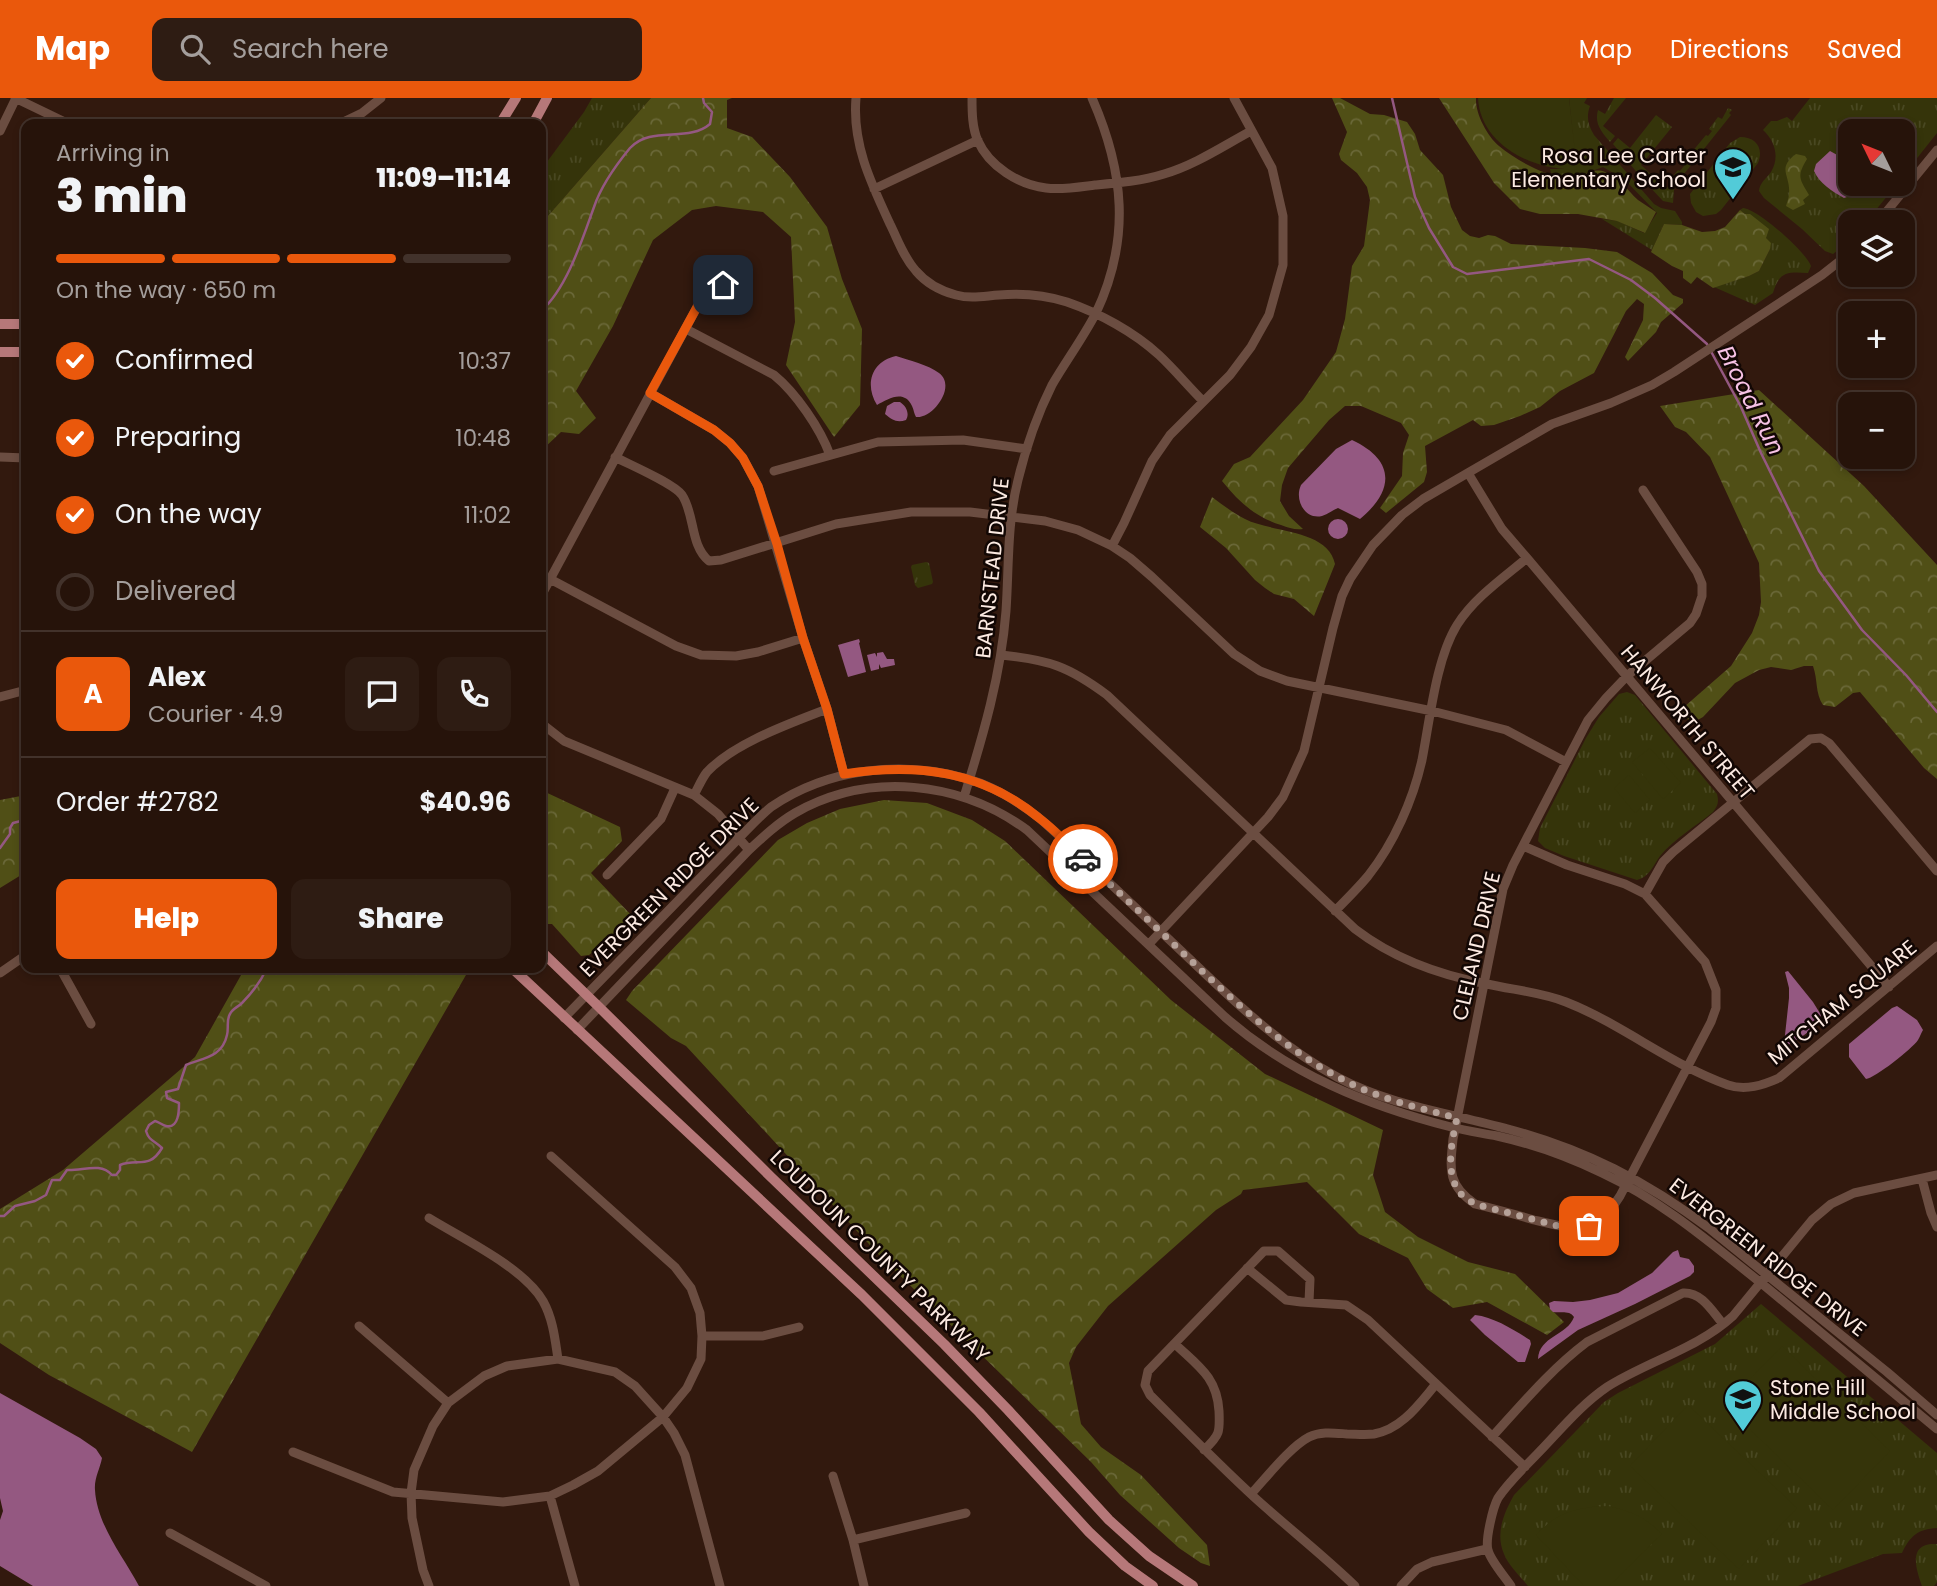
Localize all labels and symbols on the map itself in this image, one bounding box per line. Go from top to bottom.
north arrow [1838,119,1914,196]
place label: Rosa Lee Carter Elementary School [1511,141,1706,194]
school or university icon: Rosa Lee Carter Elementary School [1712,146,1754,201]
pin [693,255,753,315]
water label: Broad Run [1710,340,1792,460]
street label: BARNSTEAD DRIVE [968,476,1016,660]
street label: HANWORTH STREET [1615,638,1761,806]
street label: EVERGREEN RIDGE DRIVE [573,791,765,983]
courier [1048,824,1118,894]
street label: CLELAND DRIVE [1445,869,1507,1023]
street label: MITCHAM SQUARE [1761,933,1923,1071]
street label: LOUDOUN COUNTY PARKWAY [764,1143,996,1369]
street label: EVERGREEN RIDGE DRIVE [1663,1171,1873,1343]
pin [1559,1196,1619,1256]
place label: Stone Hill Middle School [1770,1373,1916,1426]
school or university icon: Stone Hill Middle School [1722,1378,1764,1433]

